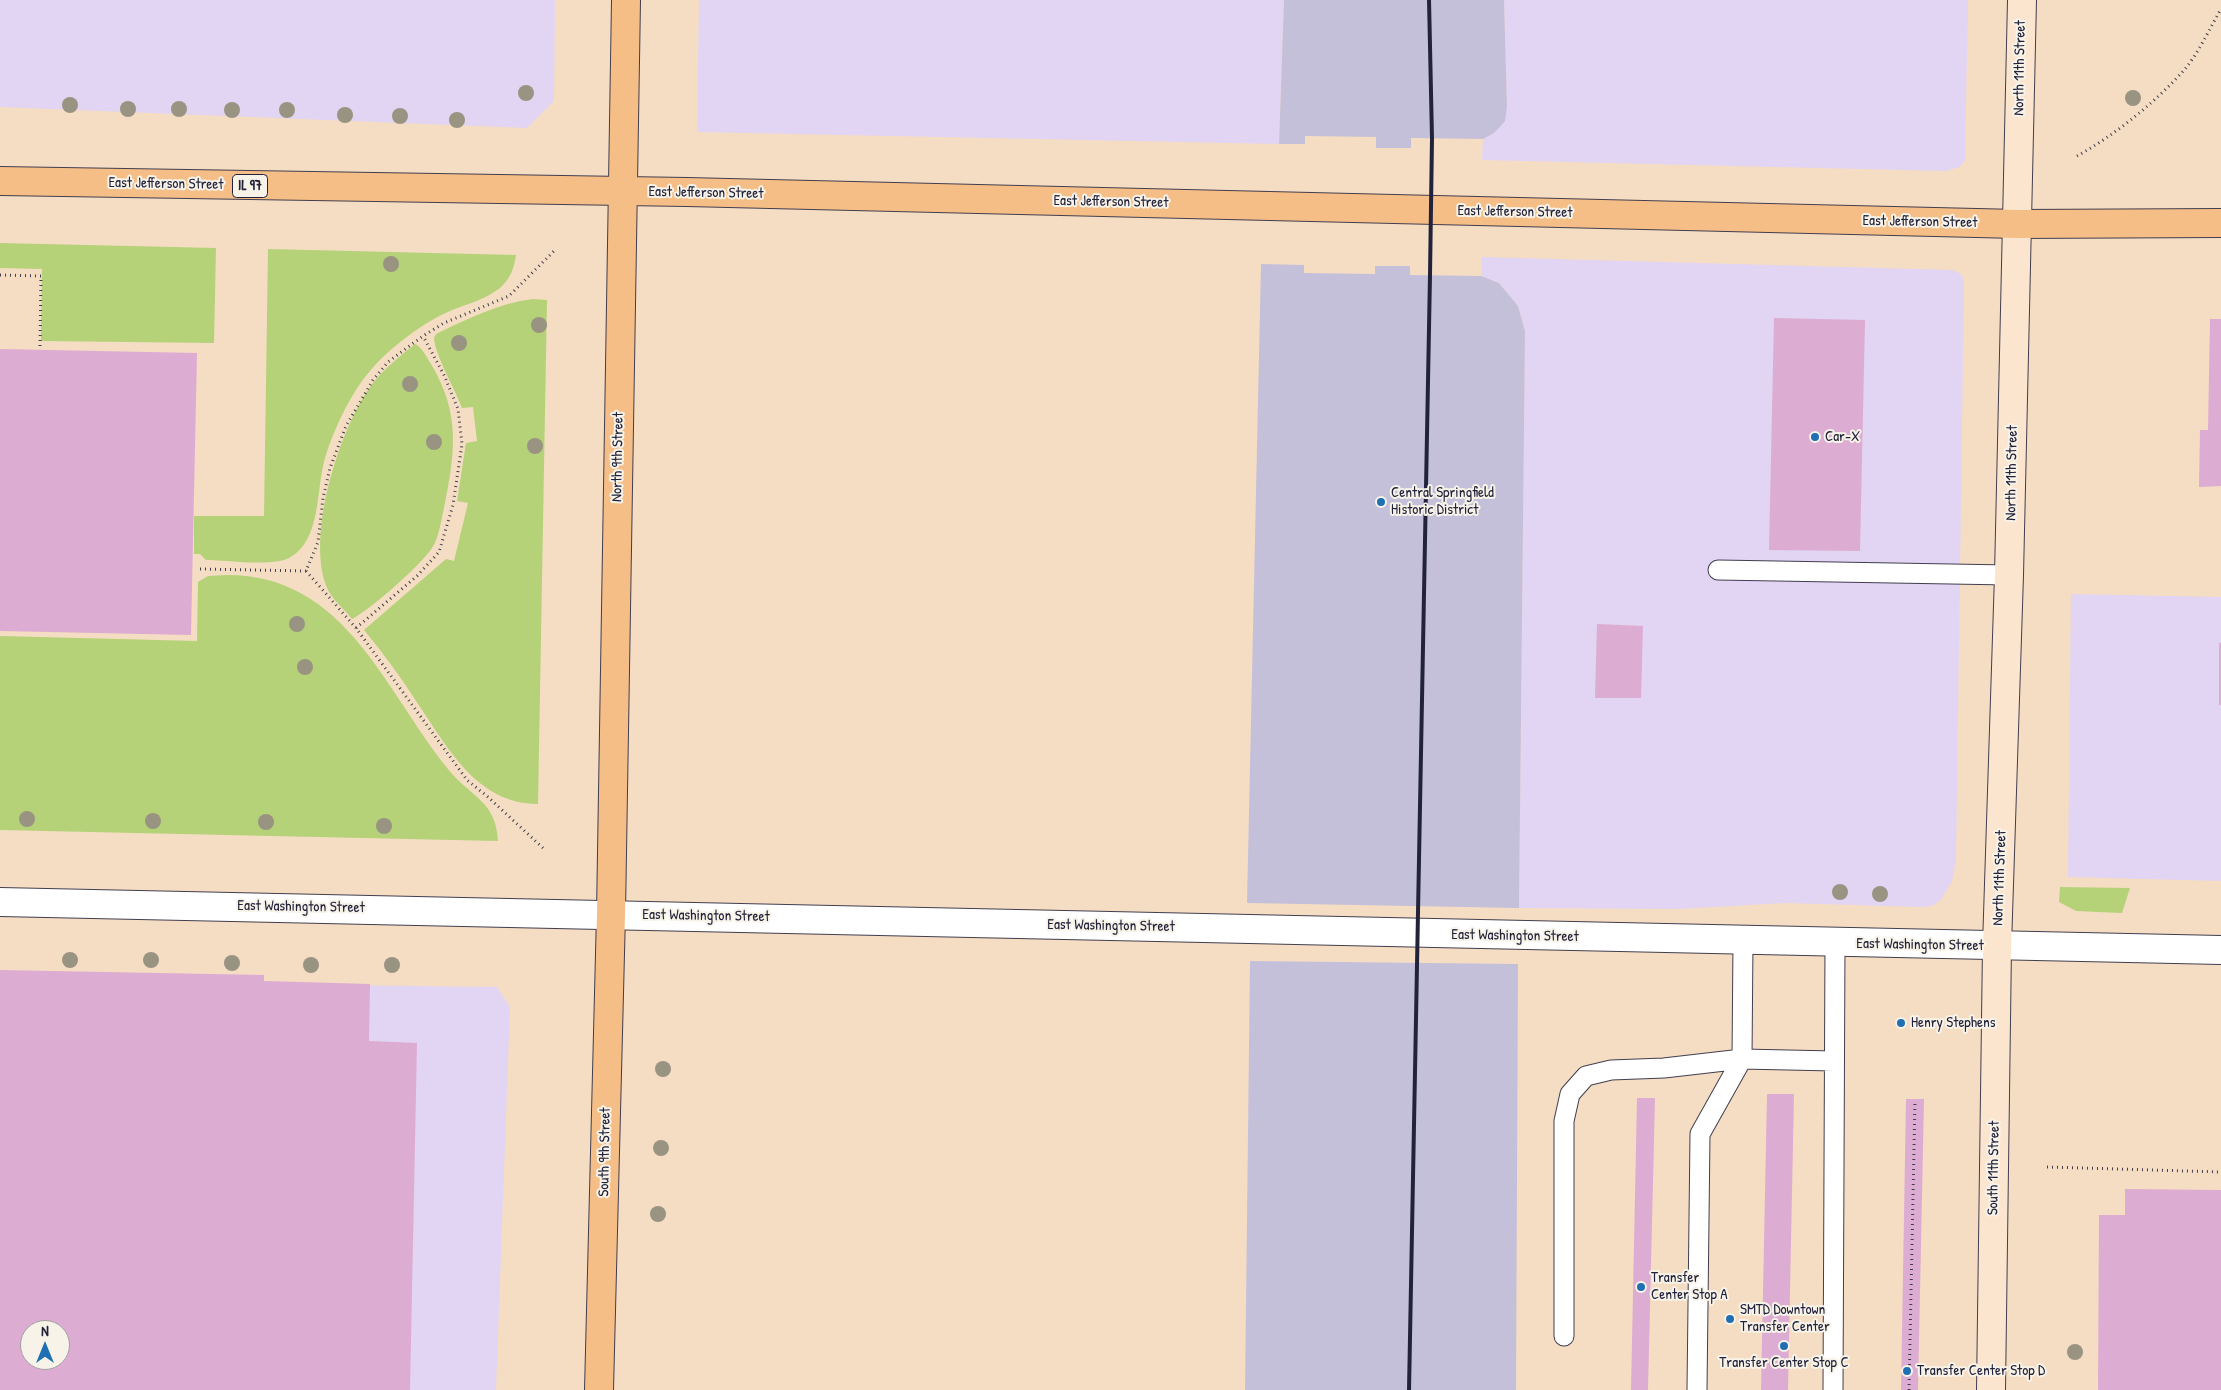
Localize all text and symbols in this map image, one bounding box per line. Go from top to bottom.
street label: North 11th Street [2010,20,2030,116]
street label: East Jefferson Street [108,174,224,194]
road number: IL 97 [232,175,268,198]
street label: East Jefferson Street [648,183,764,203]
street label: East Jefferson Street [1053,192,1169,212]
street label: East Jefferson Street [1457,202,1573,222]
street label: East Jefferson Street [1862,212,1978,232]
street label: North 9th Street [608,412,628,502]
street label: North 11th Street [2002,425,2022,521]
place label: Car-X [1825,428,1860,446]
marker: Car-X [1809,431,1821,443]
place label: Central Springfield Historic District [1391,484,1494,519]
marker: Central Springfield Historic District [1375,496,1387,508]
street label: North 11th Street [1989,830,2011,926]
street label: East Washington Street [237,897,365,917]
street label: East Washington Street [642,906,770,926]
street label: East Washington Street [1047,916,1175,936]
street label: East Washington Street [1451,926,1579,946]
street label: East Washington Street [1856,935,1984,955]
place label: Henry Stephens [1911,1014,1996,1032]
marker: Henry Stephens [1895,1017,1907,1029]
street label: South 9th Street [595,1107,615,1197]
street label: South 11th Street [1984,1121,2004,1215]
place label: Transfer Center Stop A [1651,1269,1728,1304]
marker: Transfer Center Stop A [1635,1281,1647,1293]
place label: SMTD Downtown Transfer Center [1740,1301,1830,1336]
marker: SMTD Downtown Transfer Center [1724,1313,1736,1325]
north arrow [20,1320,70,1370]
text: N [41,1321,49,1340]
marker: Transfer Center Stop C [1778,1340,1790,1352]
place label: Transfer Center Stop C [1719,1354,1849,1372]
place label: Transfer Center Stop D [1917,1362,2045,1380]
marker: Transfer Center Stop D [1901,1365,1913,1377]

